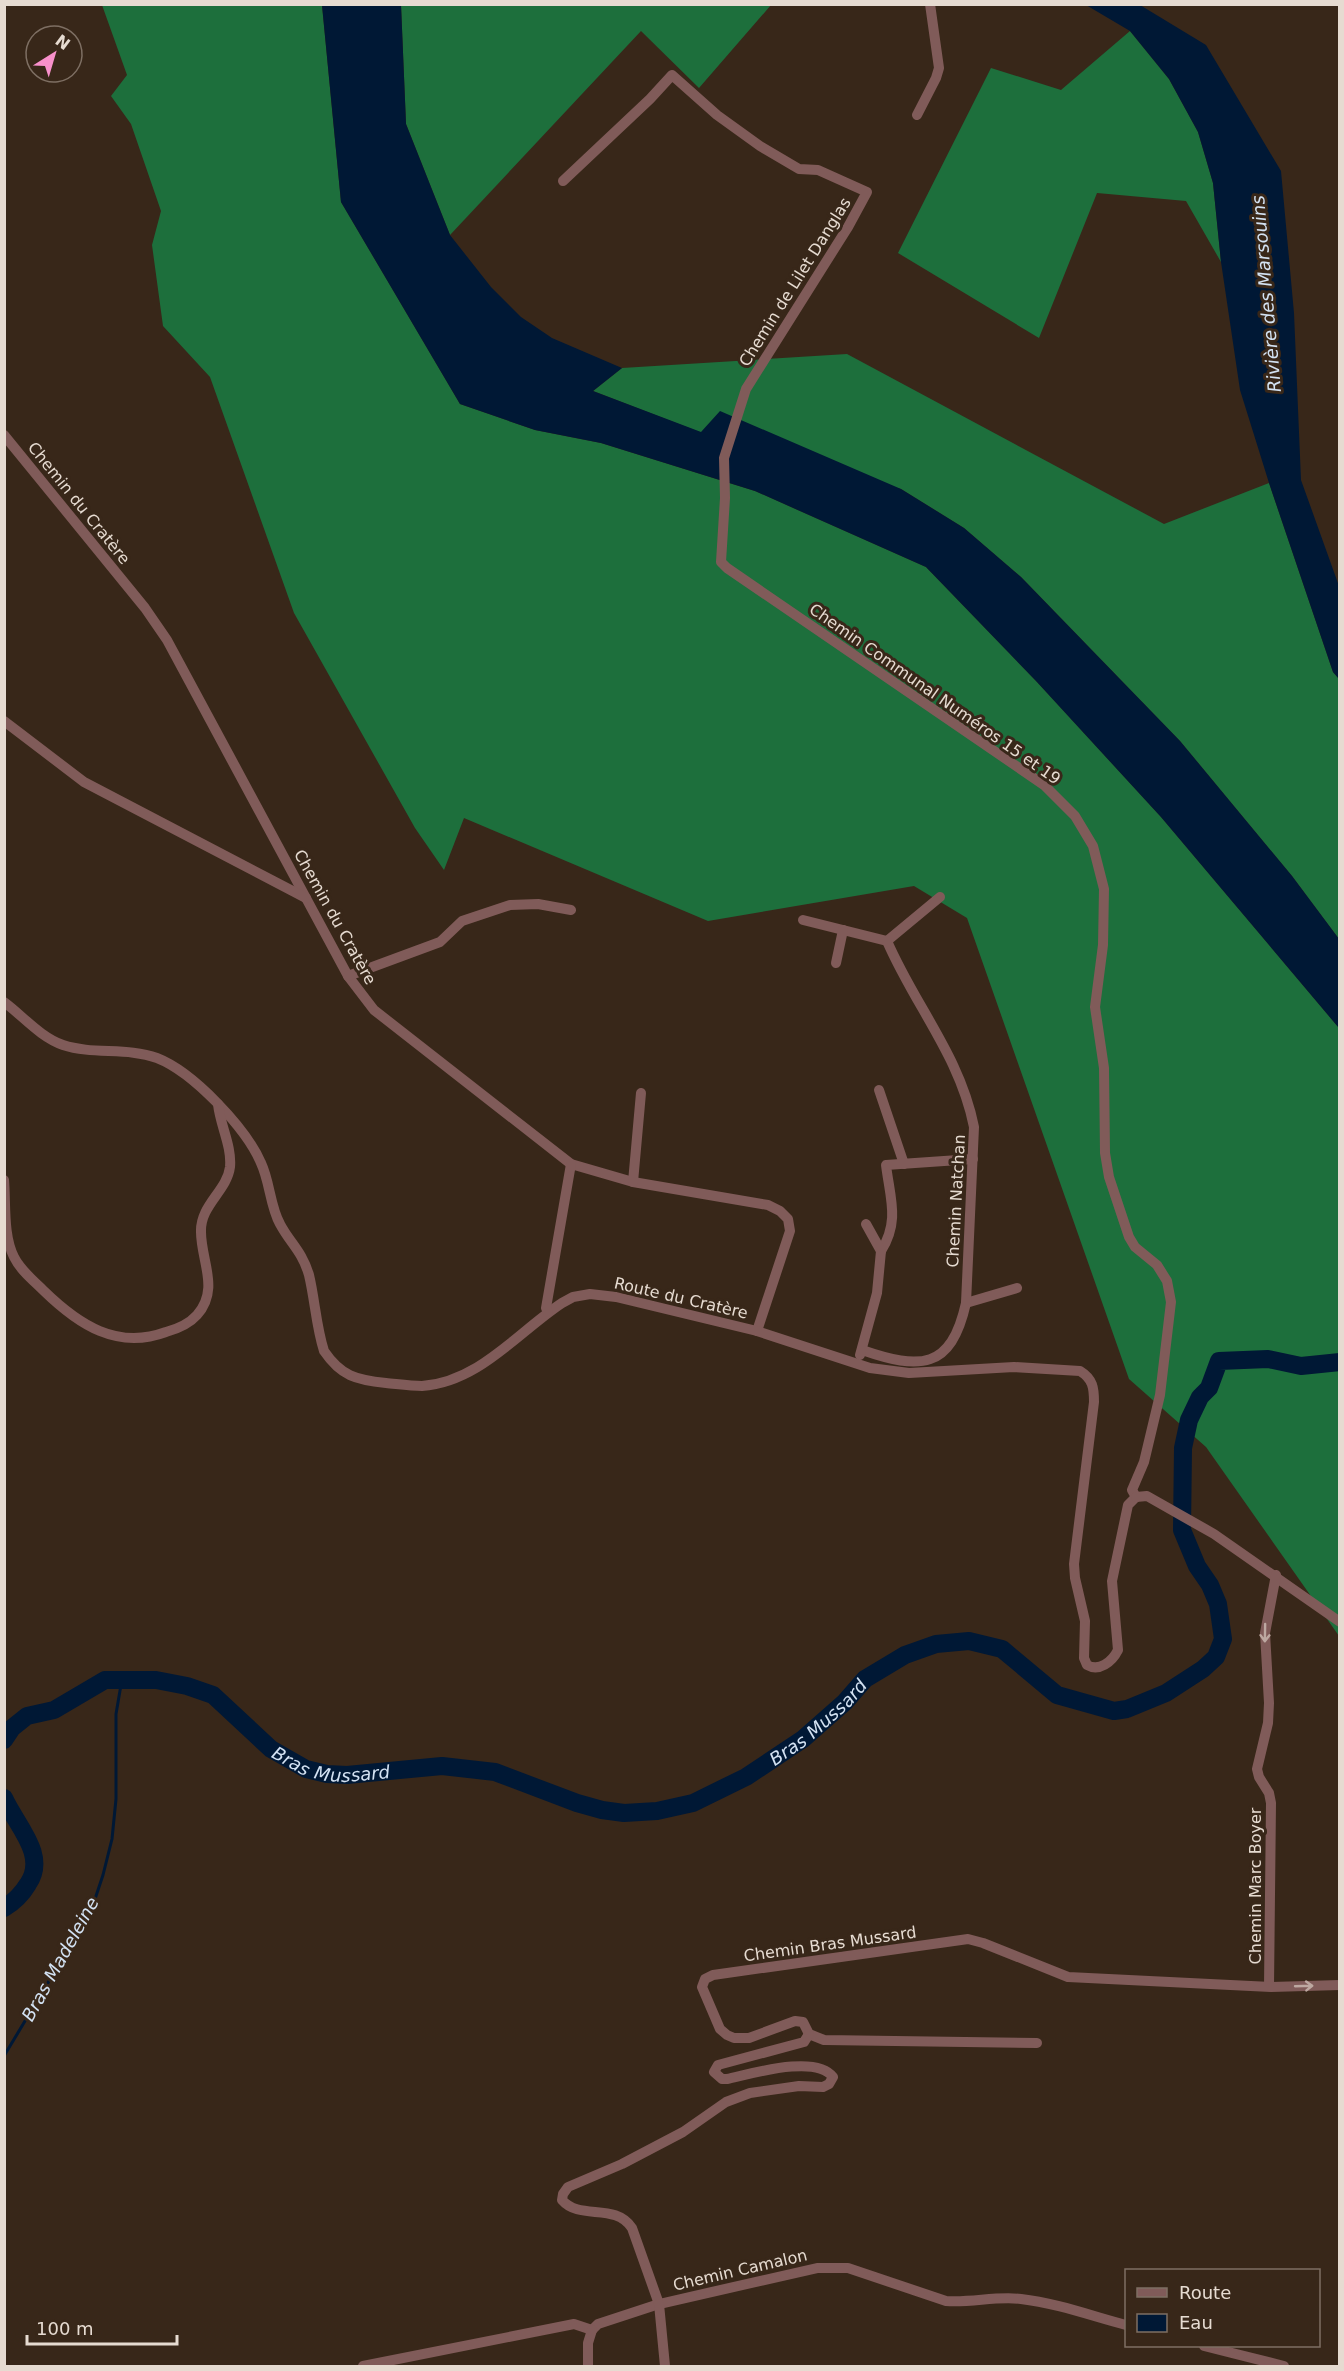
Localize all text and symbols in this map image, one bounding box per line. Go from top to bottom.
north arrow [24,24,84,84]
text: N [52,31,74,54]
street label: Chemin de Lilet Danglas [735,194,855,370]
water label: Rivière des Marsouins [1247,195,1285,393]
street label: Chemin du Cratère [24,438,134,568]
street label: Chemin Communal Numéros 15 et 19 [806,600,1064,788]
street label: Chemin du Cratère [290,846,380,988]
street label: Chemin Natchan [943,1134,969,1268]
street label: Route du Cratère [612,1273,750,1323]
one-way arrow [1259,1622,1271,1642]
water label: Bras Mussard [765,1674,871,1769]
water label: Bras Mussard [269,1742,391,1786]
street label: Chemin Marc Boyer [1246,1807,1265,1964]
water label: Bras Madeleine [17,1893,103,2025]
street label: Chemin Bras Mussard [742,1922,918,1966]
one-way arrow [1294,1980,1314,1991]
street label: Chemin Camalon [671,2245,809,2295]
legend [1125,2269,1320,2347]
text: Route [1179,2282,1231,2303]
scale bar [27,2308,177,2346]
text: Eau [1179,2312,1213,2333]
text: 100 m [36,2318,94,2339]

